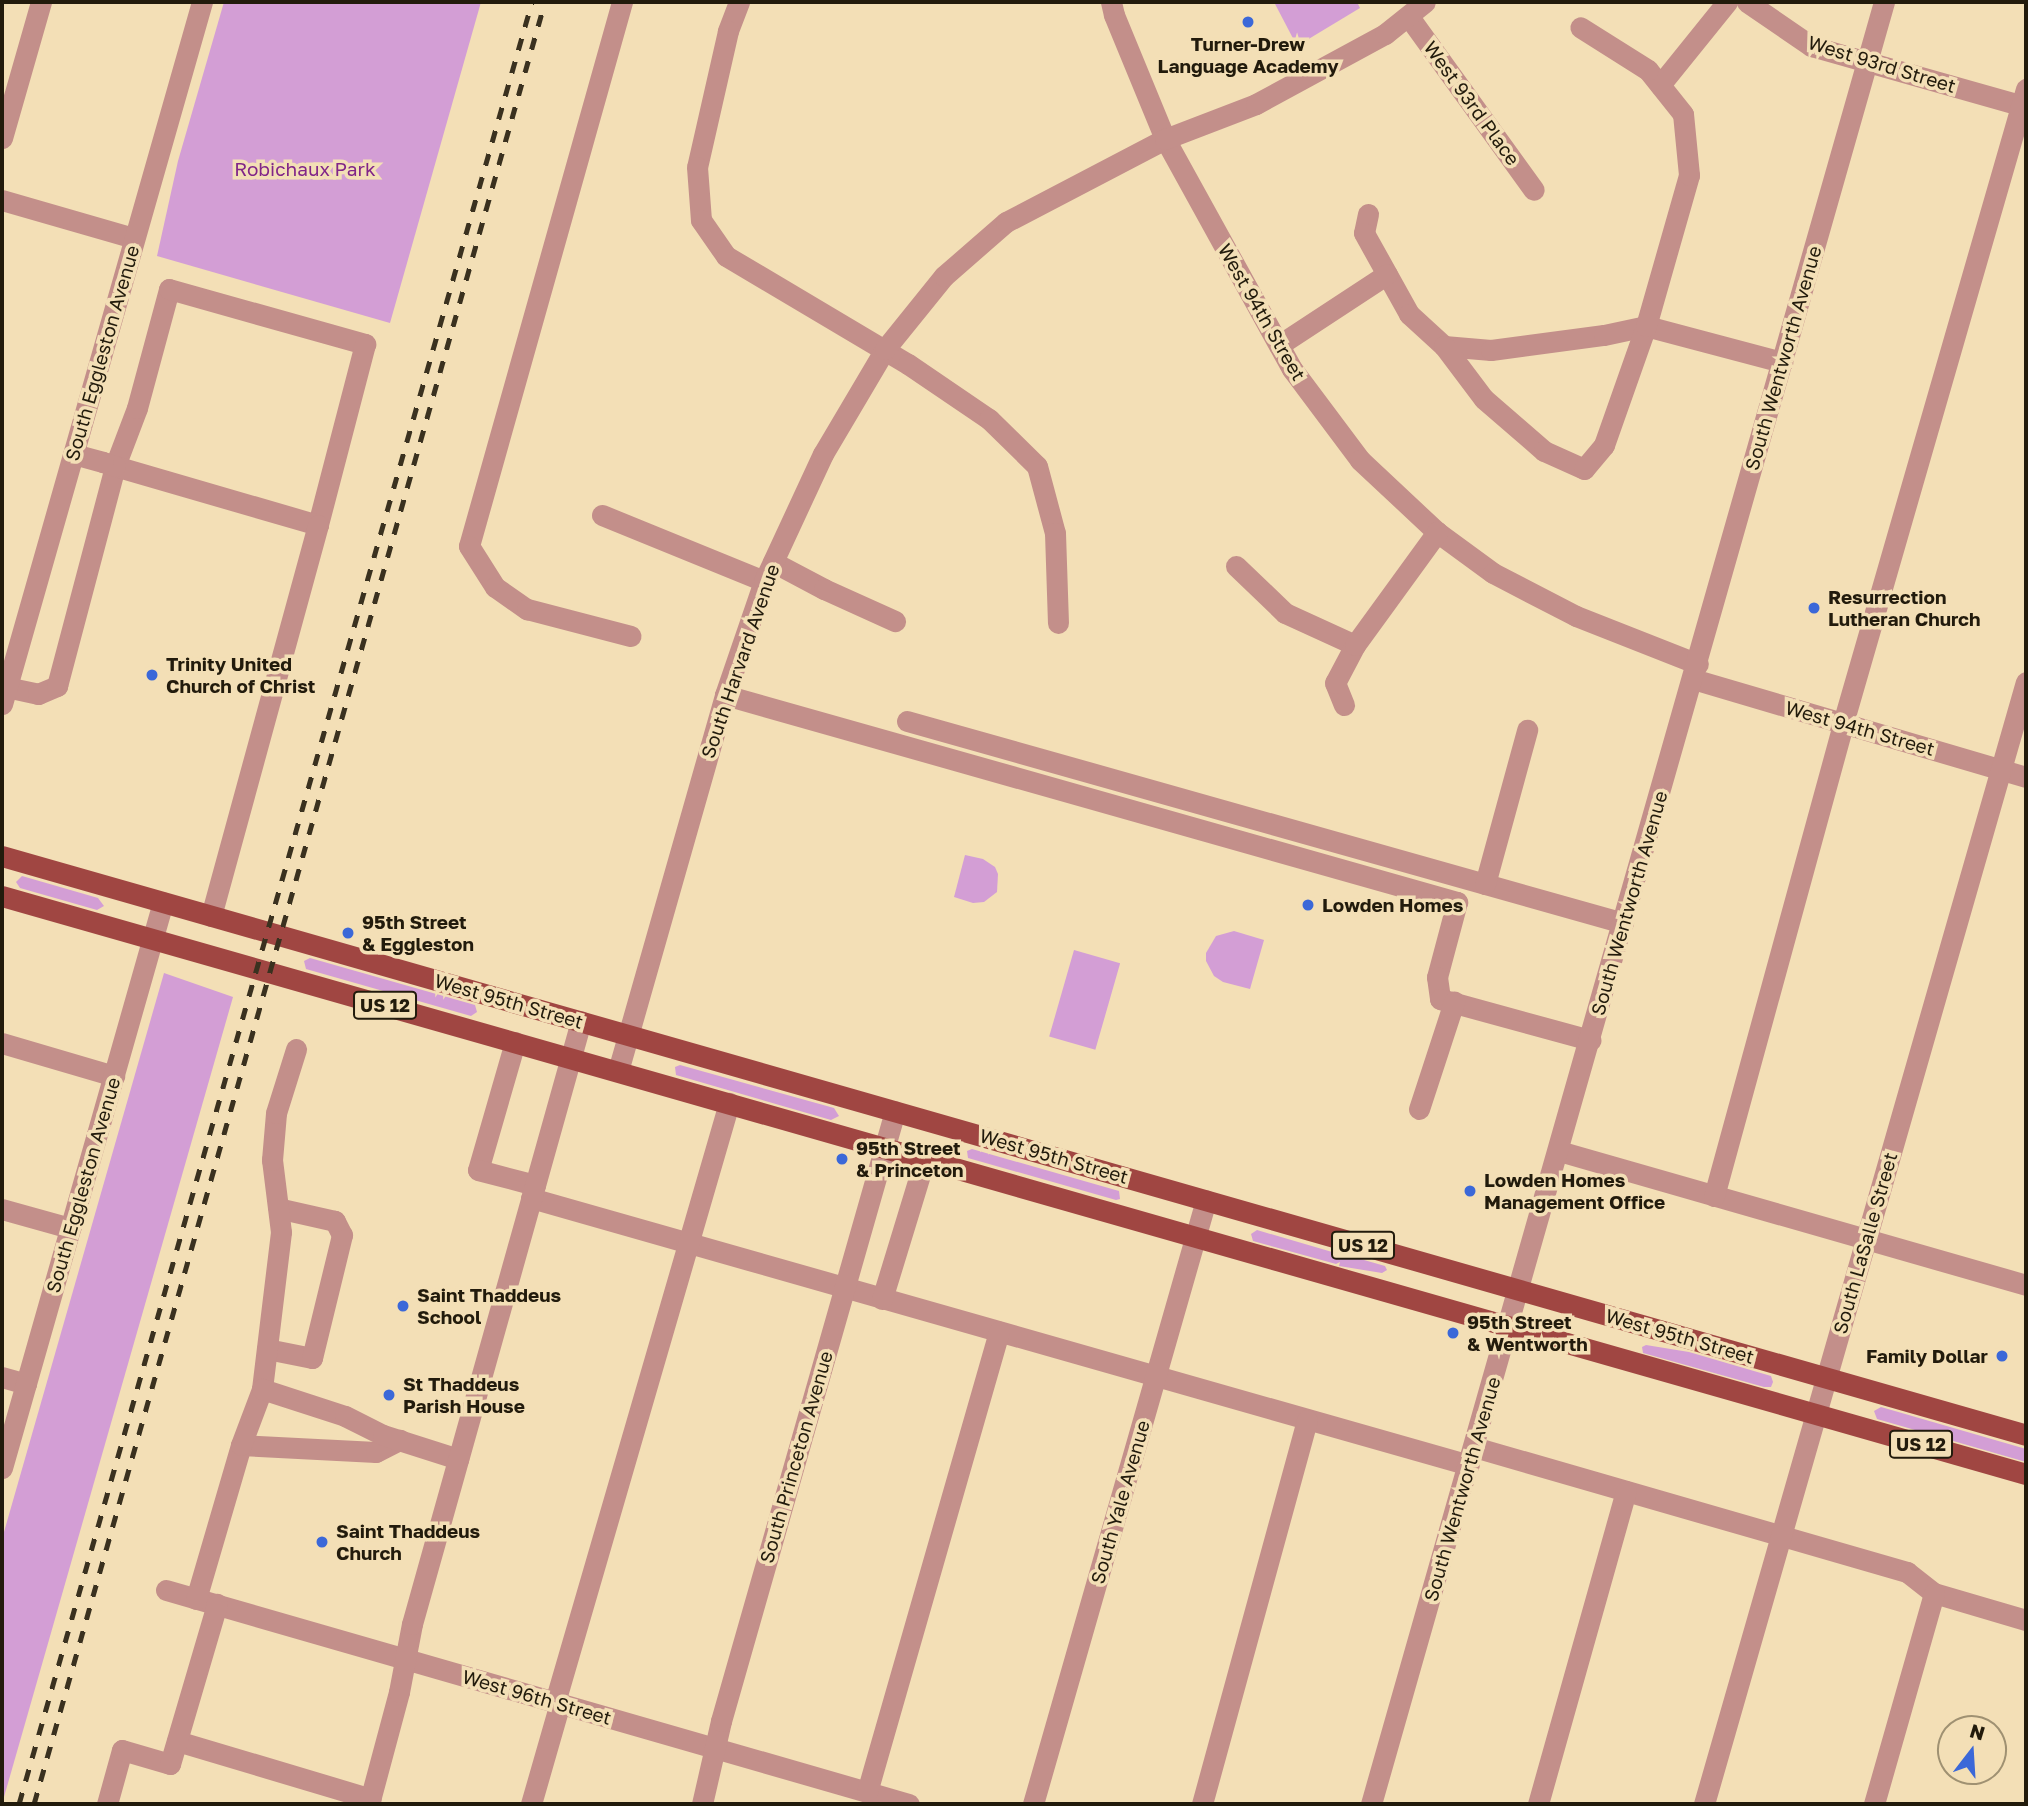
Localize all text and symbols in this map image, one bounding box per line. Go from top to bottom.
marker: Turner-Drew Language Academy [1240,14,1256,30]
street label: West 93rd Street [1805,31,1959,97]
place label: Turner-Drew Language Academy [1157,33,1339,77]
street label: West 93rd Place [1419,37,1525,169]
park label: Robichaux Park [234,158,376,180]
street label: West 94th Street [1214,239,1310,385]
street label: South Eggleston Avenue [60,243,144,463]
street label: South Wentworth Avenue [1740,243,1826,473]
street label: South Harvard Avenue [696,561,784,761]
place label: Resurrection Lutheran Church [1828,586,1980,630]
marker: Resurrection Lutheran Church [1806,600,1822,616]
place label: Trinity United Church of Christ [166,653,315,697]
marker: Trinity United Church of Christ [144,667,160,683]
street label: West 94th Street [1783,696,1937,760]
street label: South Wentworth Avenue [1586,788,1672,1018]
place label: Lowden Homes [1322,894,1463,916]
marker: Lowden Homes [1300,897,1316,913]
place label: 95th Street & Eggleston [362,911,474,955]
marker: 95th Street & Eggleston [340,925,356,941]
street label: West 95th Street [432,969,586,1033]
road number: US 12 [352,990,418,1020]
street label: South Eggleston Avenue [41,1075,125,1295]
street label: West 95th Street [977,1124,1131,1188]
place label: 95th Street & Princeton [856,1137,964,1181]
street label: South LaSalle Street [1828,1150,1902,1336]
marker: 95th Street & Princeton [834,1151,850,1167]
place label: Lowden Homes Management Office [1484,1169,1665,1213]
marker: Lowden Homes Management Office [1462,1183,1478,1199]
road number: US 12 [1330,1230,1396,1260]
place label: Saint Thaddeus School [417,1284,561,1328]
marker: Saint Thaddeus School [395,1298,411,1314]
street label: West 95th Street [1603,1304,1757,1368]
place label: 95th Street & Wentworth [1467,1311,1588,1355]
marker: 95th Street & Wentworth [1445,1325,1461,1341]
place label: Family Dollar [1866,1345,1988,1367]
street label: South Princeton Avenue [755,1348,837,1566]
marker: Family Dollar [1994,1348,2010,1364]
place label: St Thaddeus Parish House [403,1373,525,1417]
street label: South Wentworth Avenue [1419,1374,1505,1604]
marker: St Thaddeus Parish House [381,1387,397,1403]
street label: South Yale Avenue [1086,1418,1154,1586]
road number: US 12 [1888,1429,1954,1458]
place label: Saint Thaddeus Church [336,1520,480,1564]
marker: Saint Thaddeus Church [314,1534,330,1550]
street label: West 96th Street [460,1665,614,1729]
north arrow [1937,1715,2007,1785]
text: N [1967,1718,1988,1744]

